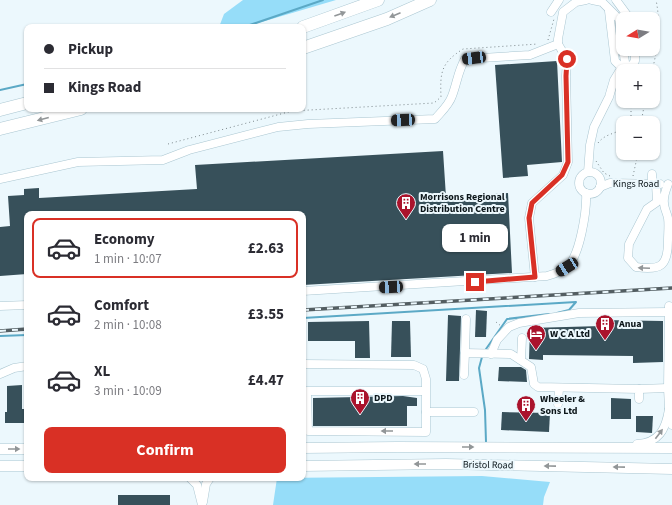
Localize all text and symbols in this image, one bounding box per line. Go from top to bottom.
one-way arrow [334,11,346,17]
north arrow [616,12,660,56]
map controls [616,12,660,160]
one-way arrow [388,13,400,19]
text: Pickup [68,39,113,60]
route start [558,50,576,68]
car [461,51,487,65]
button: + [616,64,660,108]
text: Kings Road [68,77,141,98]
car [391,113,415,127]
one-way arrow [37,116,49,122]
button: − [616,116,660,160]
street label: Kings Road [613,177,659,191]
place label: Morrisons Regional Distribution Centre [420,190,505,216]
building icon: Morrisons Regional Distribution Centre [395,192,417,220]
callout: 1 min [442,224,508,252]
text: Economy [94,229,155,250]
text: 1 min [459,229,491,247]
icon: car [46,230,82,266]
text: £2.63 [248,238,284,259]
text: 1 min · 10:07 [94,250,162,268]
car [554,256,580,278]
one-way arrow [638,264,650,271]
route end [466,273,484,291]
car [379,280,403,294]
text: Comfort [94,295,149,316]
icon: car [46,296,82,332]
text: £3.55 [248,304,284,325]
building icon: Anua [594,313,616,341]
text: 2 min · 10:08 [94,316,162,334]
place label: Anua [618,317,641,331]
hotel icon: W C A Ltd [525,323,547,351]
place label: W C A Ltd [550,327,590,341]
text: XL [94,361,110,382]
icon: car [46,362,82,398]
text: £4.47 [248,370,284,391]
text: 3 min · 10:09 [94,382,162,400]
building icon: DPD [349,387,371,415]
place label: DPD [374,391,393,405]
place label: Wheeler & Sons Ltd [540,392,585,418]
building icon: Wheeler & Sons Ltd [515,394,537,422]
button: Confirm [44,427,286,473]
one-way arrow [380,428,393,434]
one-way arrow [655,428,663,439]
one-way arrow [462,444,475,450]
one-way arrow [7,446,20,452]
street label: Bristol Road [463,458,513,472]
one-way arrow [413,461,426,467]
one-way arrow [543,463,556,469]
one-way arrow [613,464,625,471]

